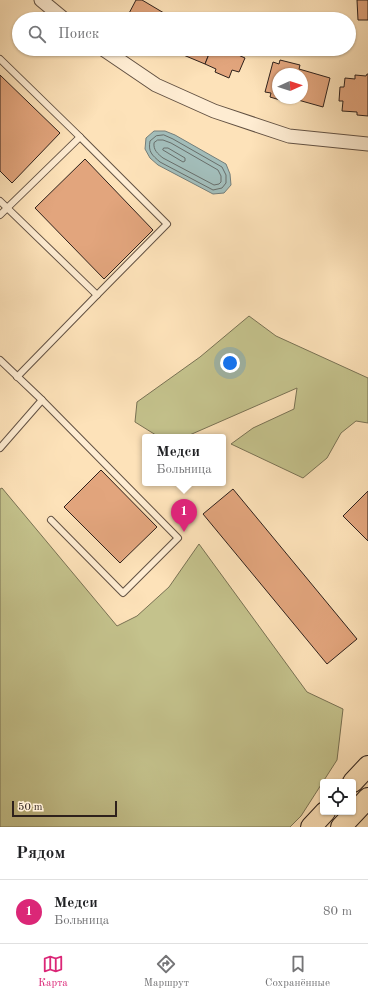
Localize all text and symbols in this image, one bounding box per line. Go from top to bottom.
search box [12,12,356,56]
icon: search [26,23,48,45]
text: Поиск [58,27,99,42]
north arrow [272,68,308,104]
your location [220,353,240,373]
popup [142,434,226,486]
text: Медси [156,445,200,460]
text: Больница [156,463,212,476]
pin: 1 [171,499,197,532]
map controls [320,779,356,815]
button: locate [320,779,356,815]
scale bar [12,799,117,818]
text: 50 m [18,802,43,813]
text: Рядом [16,845,65,862]
text: Медси [54,896,98,911]
text: 1 [25,905,33,918]
text: 80 m [323,905,352,918]
text: Больница [54,914,109,927]
tab: Карта [38,953,68,991]
tab: Маршрут [144,953,189,991]
tab: Сохранённые [265,953,330,991]

